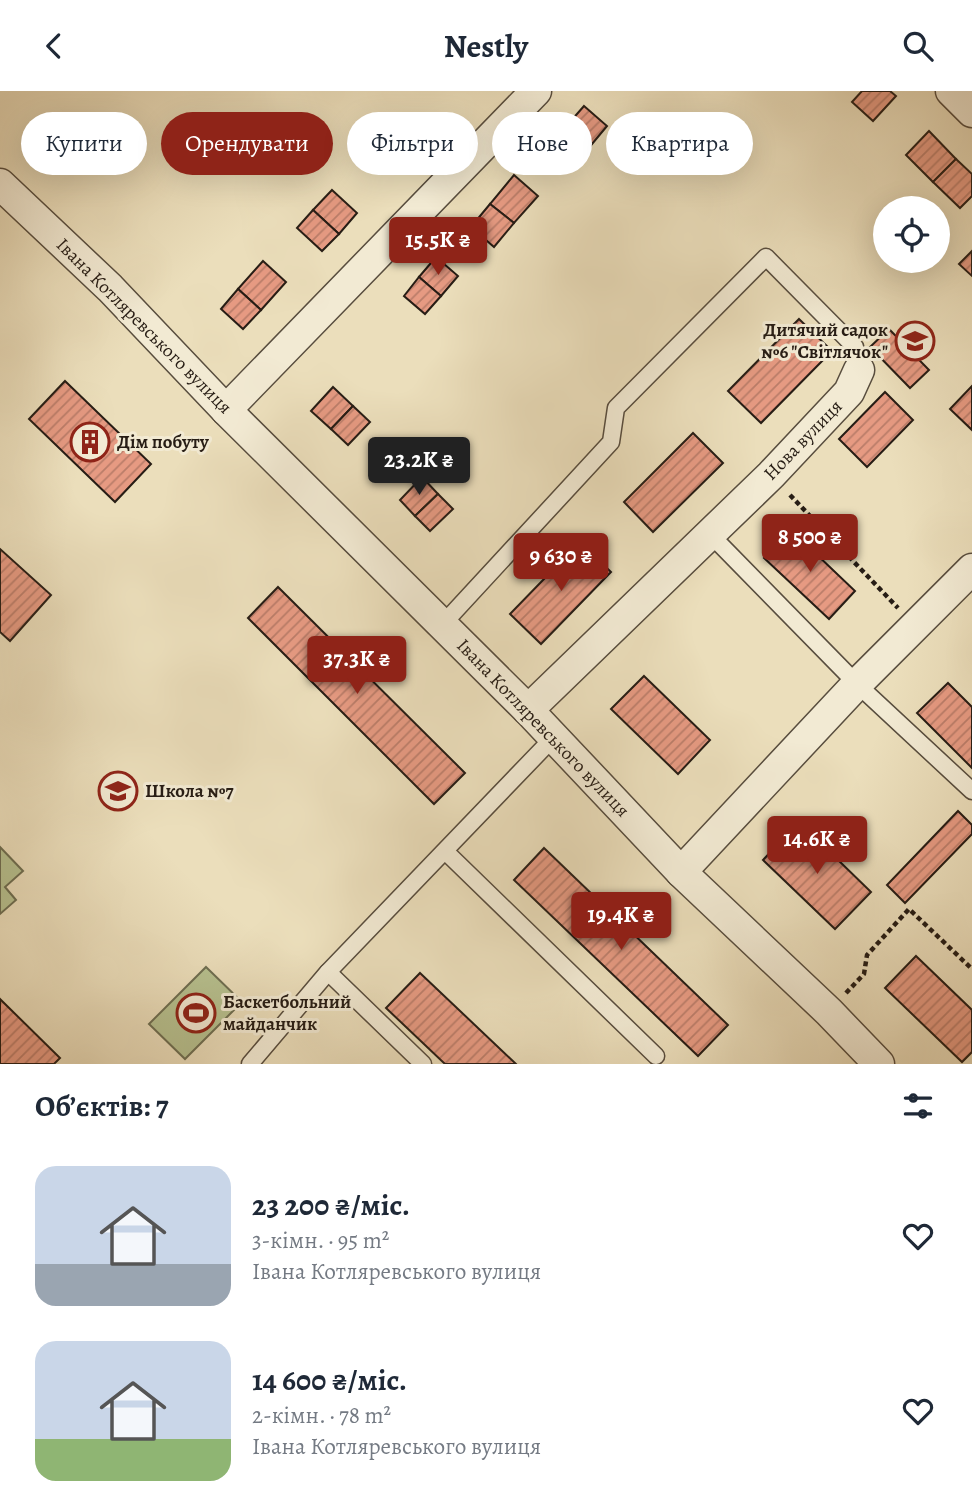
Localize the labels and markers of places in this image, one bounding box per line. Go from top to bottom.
pin: 15.5K ₴ [373,218,503,277]
place label: Дитячий садок №6 "Світлячок" [761,317,888,365]
school or university icon: Дитячий садок №6 "Світлячок" [894,320,936,362]
building icon: Дім побуту [69,421,111,463]
place label: Дім побуту [117,429,210,455]
pin: 23.2K ₴ [354,437,484,497]
pin: 8 500 ₴ [745,515,875,574]
pin: 9 630 ₴ [496,533,626,593]
pin: 37.3K ₴ [292,637,422,696]
school or university icon: Школа №7 [97,770,139,812]
place label: Школа №7 [145,778,235,804]
pin: 14.6K ₴ [752,817,882,876]
pin: 19.4K ₴ [556,893,686,952]
place label: Баскетбольний майданчик [223,989,351,1037]
sports icon: Баскетбольний майданчик [175,992,217,1034]

